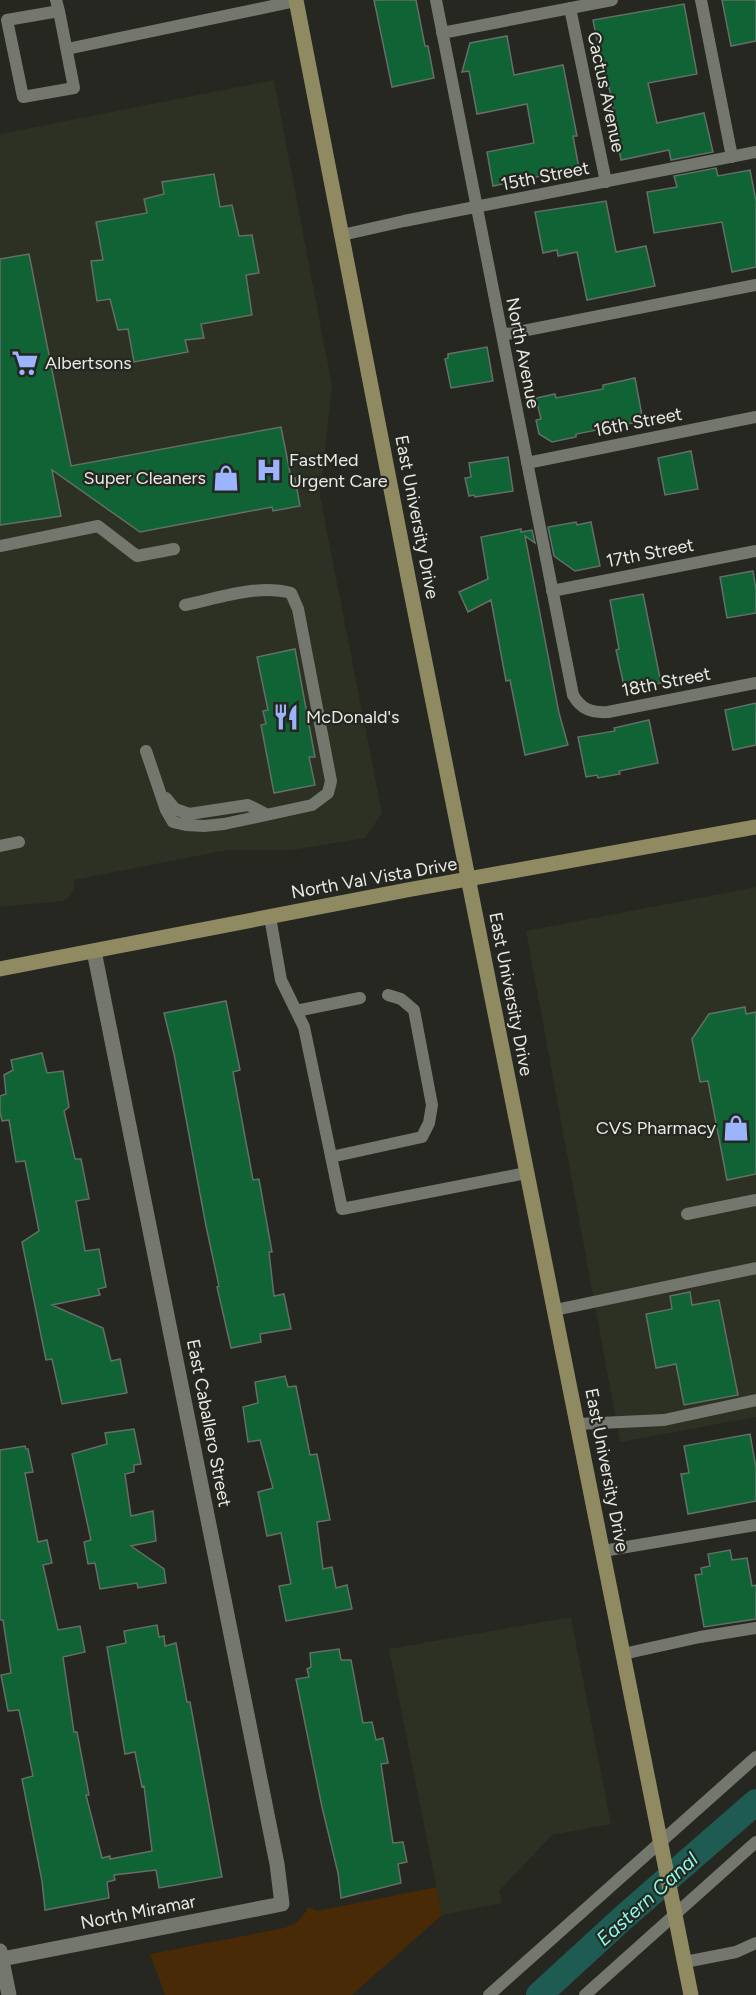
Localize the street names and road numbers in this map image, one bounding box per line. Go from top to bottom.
street label: Cactus Avenue [583,30,630,154]
street label: 15th Street [499,157,591,195]
street label: North Avenue [501,296,545,411]
street label: 16th Street [592,403,684,441]
street label: East University Drive [390,433,444,601]
street label: 17th Street [604,534,696,572]
street label: 18th Street [620,663,713,701]
street label: North Val Vista Drive [289,853,459,903]
street label: East University Drive [484,910,538,1078]
street label: East Caballero Street [182,1337,236,1509]
street label: East University Drive [580,1386,634,1554]
street label: North Miramar [78,1890,198,1934]

